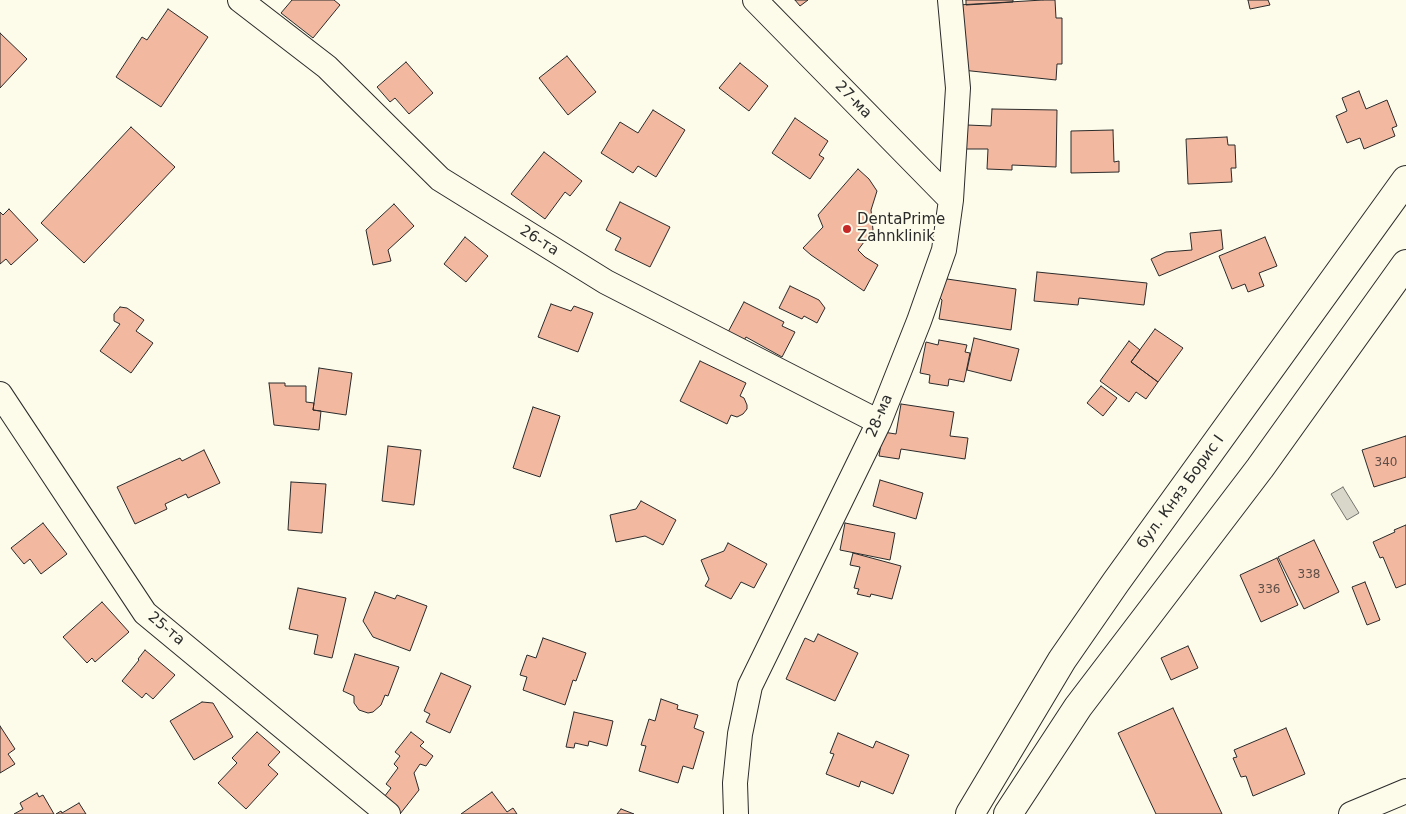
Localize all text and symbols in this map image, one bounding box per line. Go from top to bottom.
street label: 27-ма [831,78,875,122]
place label: DentaPrime Zahnklinik [857,211,945,246]
street label: 26-та [516,222,562,260]
marker: DentaPrime Zahnklinik [841,223,853,235]
street label: 28-ма [863,392,897,440]
street label: бул. Княз Борис I [1134,432,1228,552]
house number: 340 [1375,456,1397,470]
house number: 338 [1298,568,1320,582]
house number: 336 [1258,583,1280,597]
street label: 25-та [144,608,188,650]

